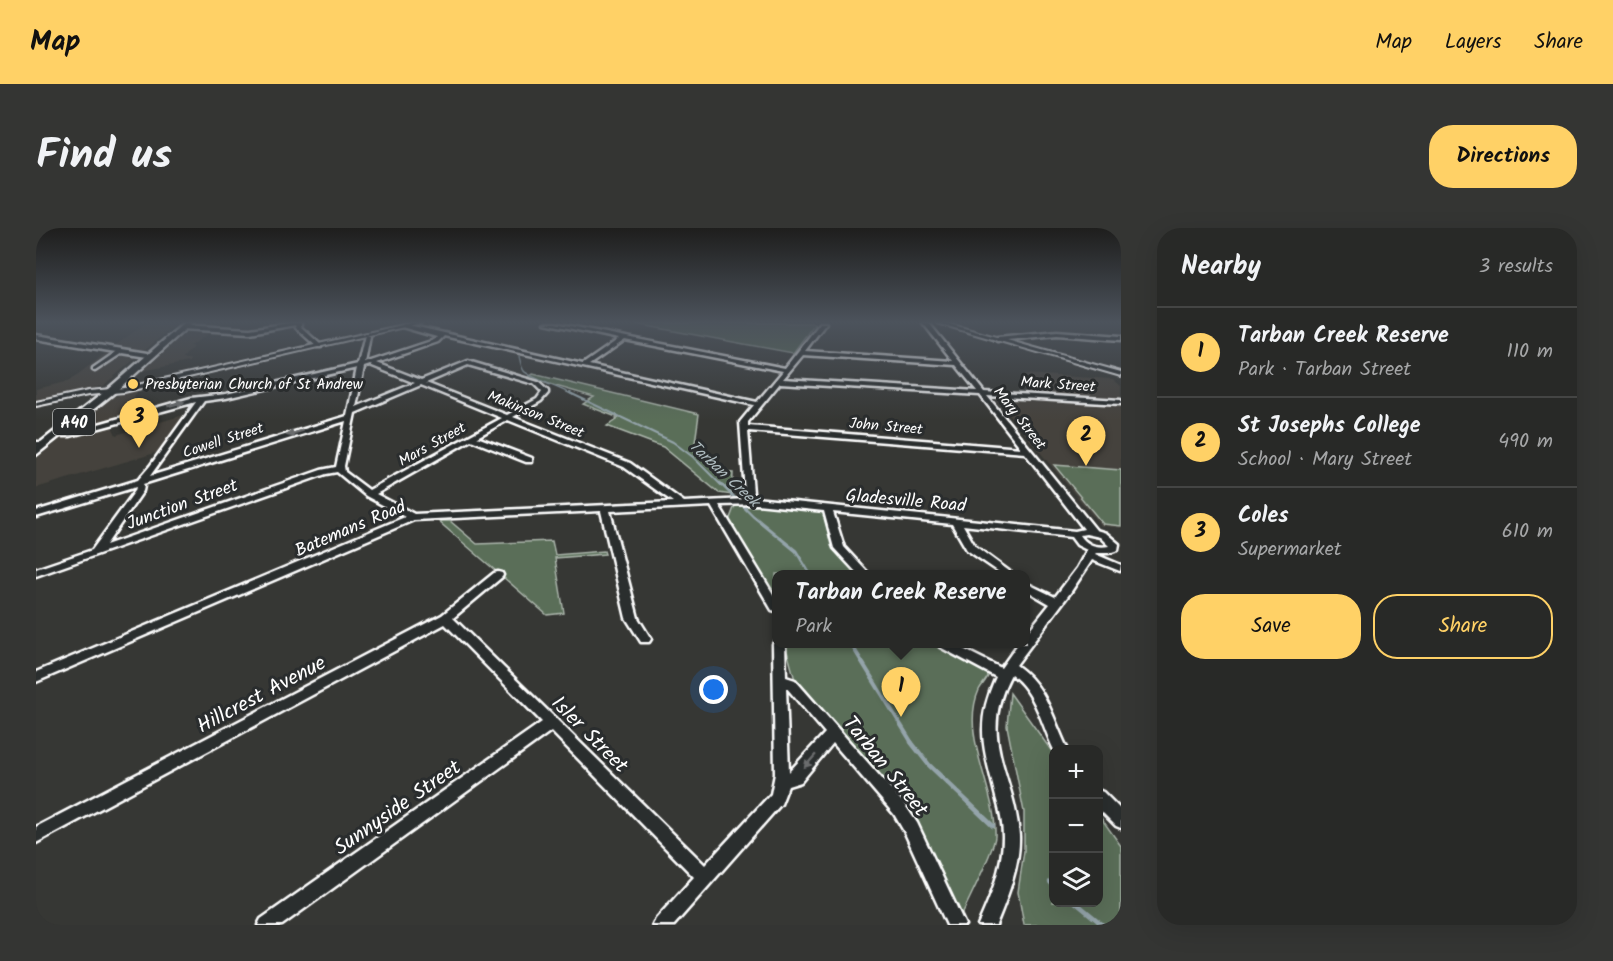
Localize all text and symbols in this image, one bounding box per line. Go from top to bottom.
text: Map [30,20,81,65]
text: Map [1375,26,1412,59]
text: Layers [1445,26,1501,59]
text: Share [1534,26,1583,59]
text: Find us [36,123,172,190]
button: Directions [1429,125,1577,188]
text: Nearby [1181,246,1261,288]
text: 3 results [1479,251,1553,283]
text: Tarban Creek Reserve [1238,319,1449,354]
text: 1 [1197,336,1204,368]
text: 110 m [1507,336,1553,368]
text: Park · Tarban Street [1238,354,1411,386]
street label: Mark Street [1020,370,1096,400]
place label: Presbyterian Church of St Andrew [145,373,364,397]
marker: Presbyterian Church of St Andrew [126,377,140,391]
street label: Mary Street [987,382,1052,456]
street label: Makinson Street [484,385,588,445]
pin: 3 [120,398,158,448]
one-way arrow [167,399,185,408]
road number: A40 [53,409,95,435]
text: St Josephs College [1238,409,1421,444]
street label: John Street [848,412,924,442]
street label: Cowell Street [180,416,267,465]
street label: Mars Street [394,416,471,473]
pin: 2 [1066,416,1106,466]
text: 2 [1195,426,1206,458]
text: 490 m [1498,426,1553,458]
one-way arrow [286,429,304,438]
water label: Tarban Creek [683,435,767,515]
text: School · Mary Street [1238,444,1412,476]
street label: Junction Street [123,472,243,539]
street label: Gladesville Road [844,482,968,521]
street label: Batemans Road [290,493,412,566]
text: Coles [1238,499,1288,534]
text: 3 [1195,516,1206,548]
text: 610 m [1502,516,1553,548]
text: Supermarket [1238,534,1341,566]
popup [772,570,1030,648]
text: Tarban Creek Reserve [796,576,1006,611]
button: Save [1181,594,1361,659]
button: Share [1373,594,1553,659]
text: Park [796,611,832,643]
street label: Hillcrest Avenue [191,647,333,743]
pin: 1 [882,668,920,717]
your location [699,675,728,704]
street label: Isler Street [542,689,636,782]
street label: Tarban Street [834,709,937,825]
map controls [1049,745,1103,907]
button: + [1049,745,1103,799]
street label: Sunnyside Street [327,751,469,864]
one-way arrow [803,753,816,769]
button: − [1049,799,1103,853]
button: layers [1049,853,1103,907]

